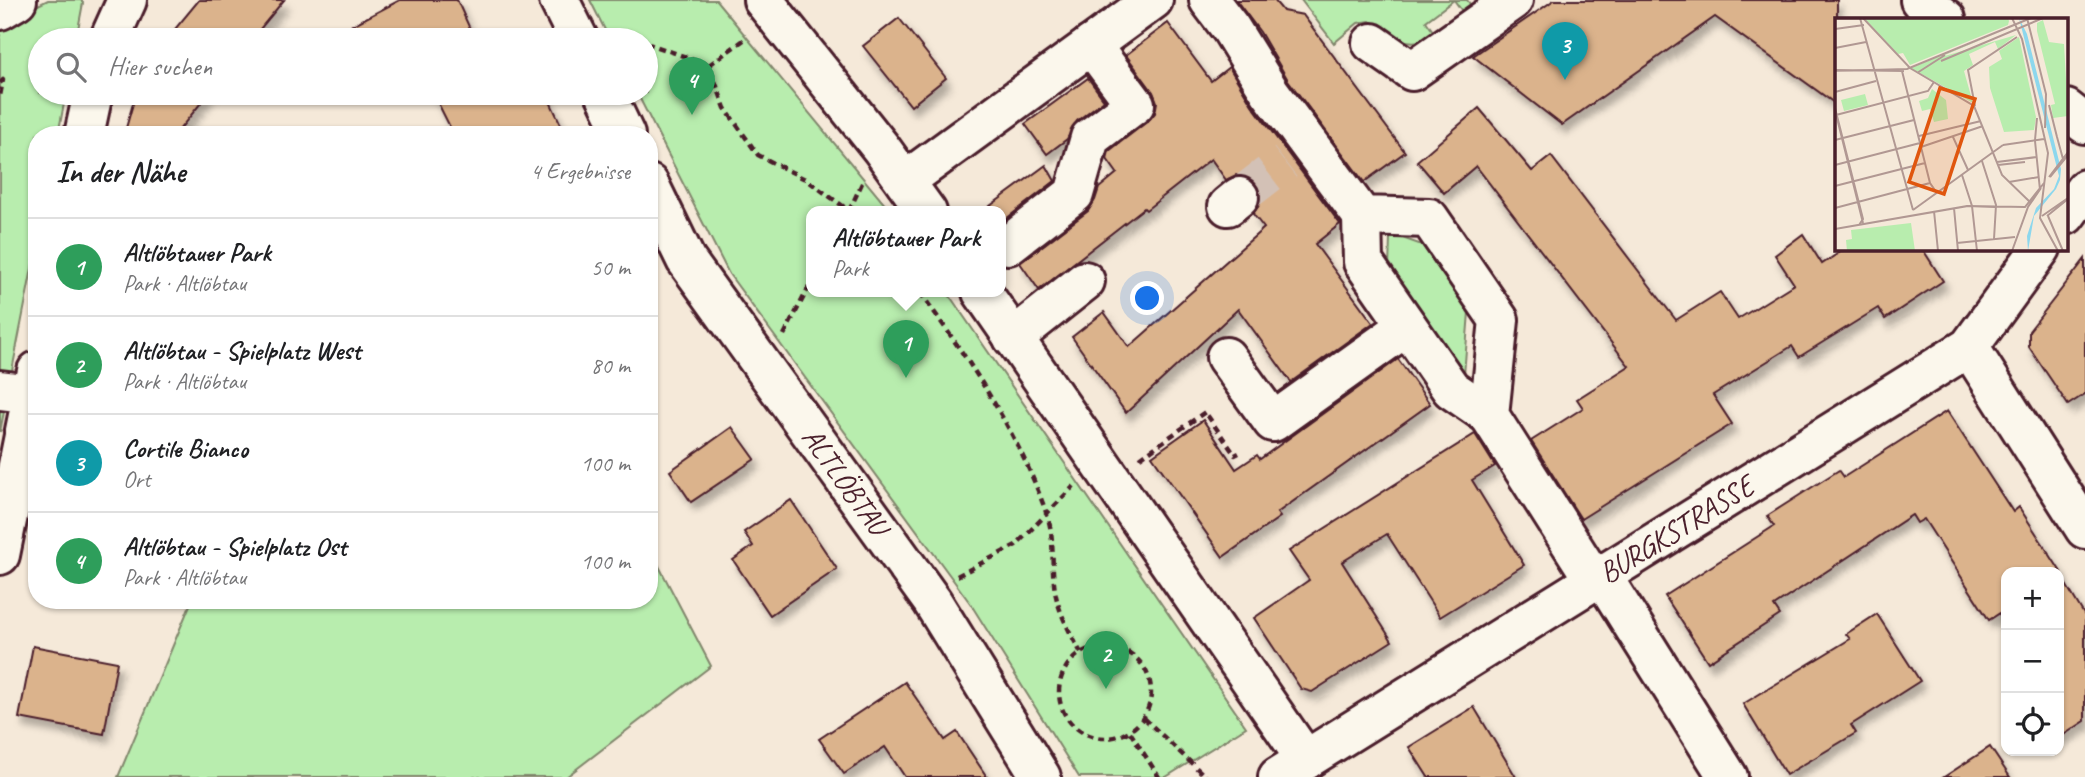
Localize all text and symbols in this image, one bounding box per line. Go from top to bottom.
inset map [1835,18,2068,250]
pin: 3 [1542,22,1588,80]
search box [28,28,658,105]
icon: search [52,48,90,86]
text: Hier suchen [108,50,212,83]
pin: 4 [669,57,715,115]
text: In der Nähe [56,153,185,191]
text: 4 Ergebnisse [530,157,630,186]
popup [806,206,1006,297]
text: Altlöbtauer Park [832,221,980,254]
text: Altlöbtauer Park [123,236,271,269]
text: 1 [74,253,84,282]
text: 50 m [591,253,630,282]
text: Park [832,254,869,283]
text: Park · Altlöbtau [123,269,246,298]
your location [1130,281,1164,315]
pin: 1 [883,320,929,378]
text: Altlöbtau - Spielplatz West [123,334,361,367]
text: 2 [74,351,84,380]
text: 80 m [591,351,630,380]
text: Park · Altlöbtau [123,367,246,396]
street label: ALTLÖBTAU [794,420,900,546]
text: Cortile Bianco [123,432,248,465]
text: 3 [74,449,84,478]
text: 100 m [581,449,630,478]
text: Ort [123,465,150,494]
street label: BURGKSTRASSE [1592,465,1764,592]
text: Altlöbtau - Spielplatz Ost [123,530,346,563]
text: 4 [74,547,84,576]
text: 100 m [581,547,630,576]
text: Park · Altlöbtau [123,563,246,592]
map controls [2001,567,2064,756]
button: + [2001,567,2064,630]
button: − [2001,630,2064,693]
pin: 2 [1083,631,1129,689]
button: locate [2001,693,2064,756]

